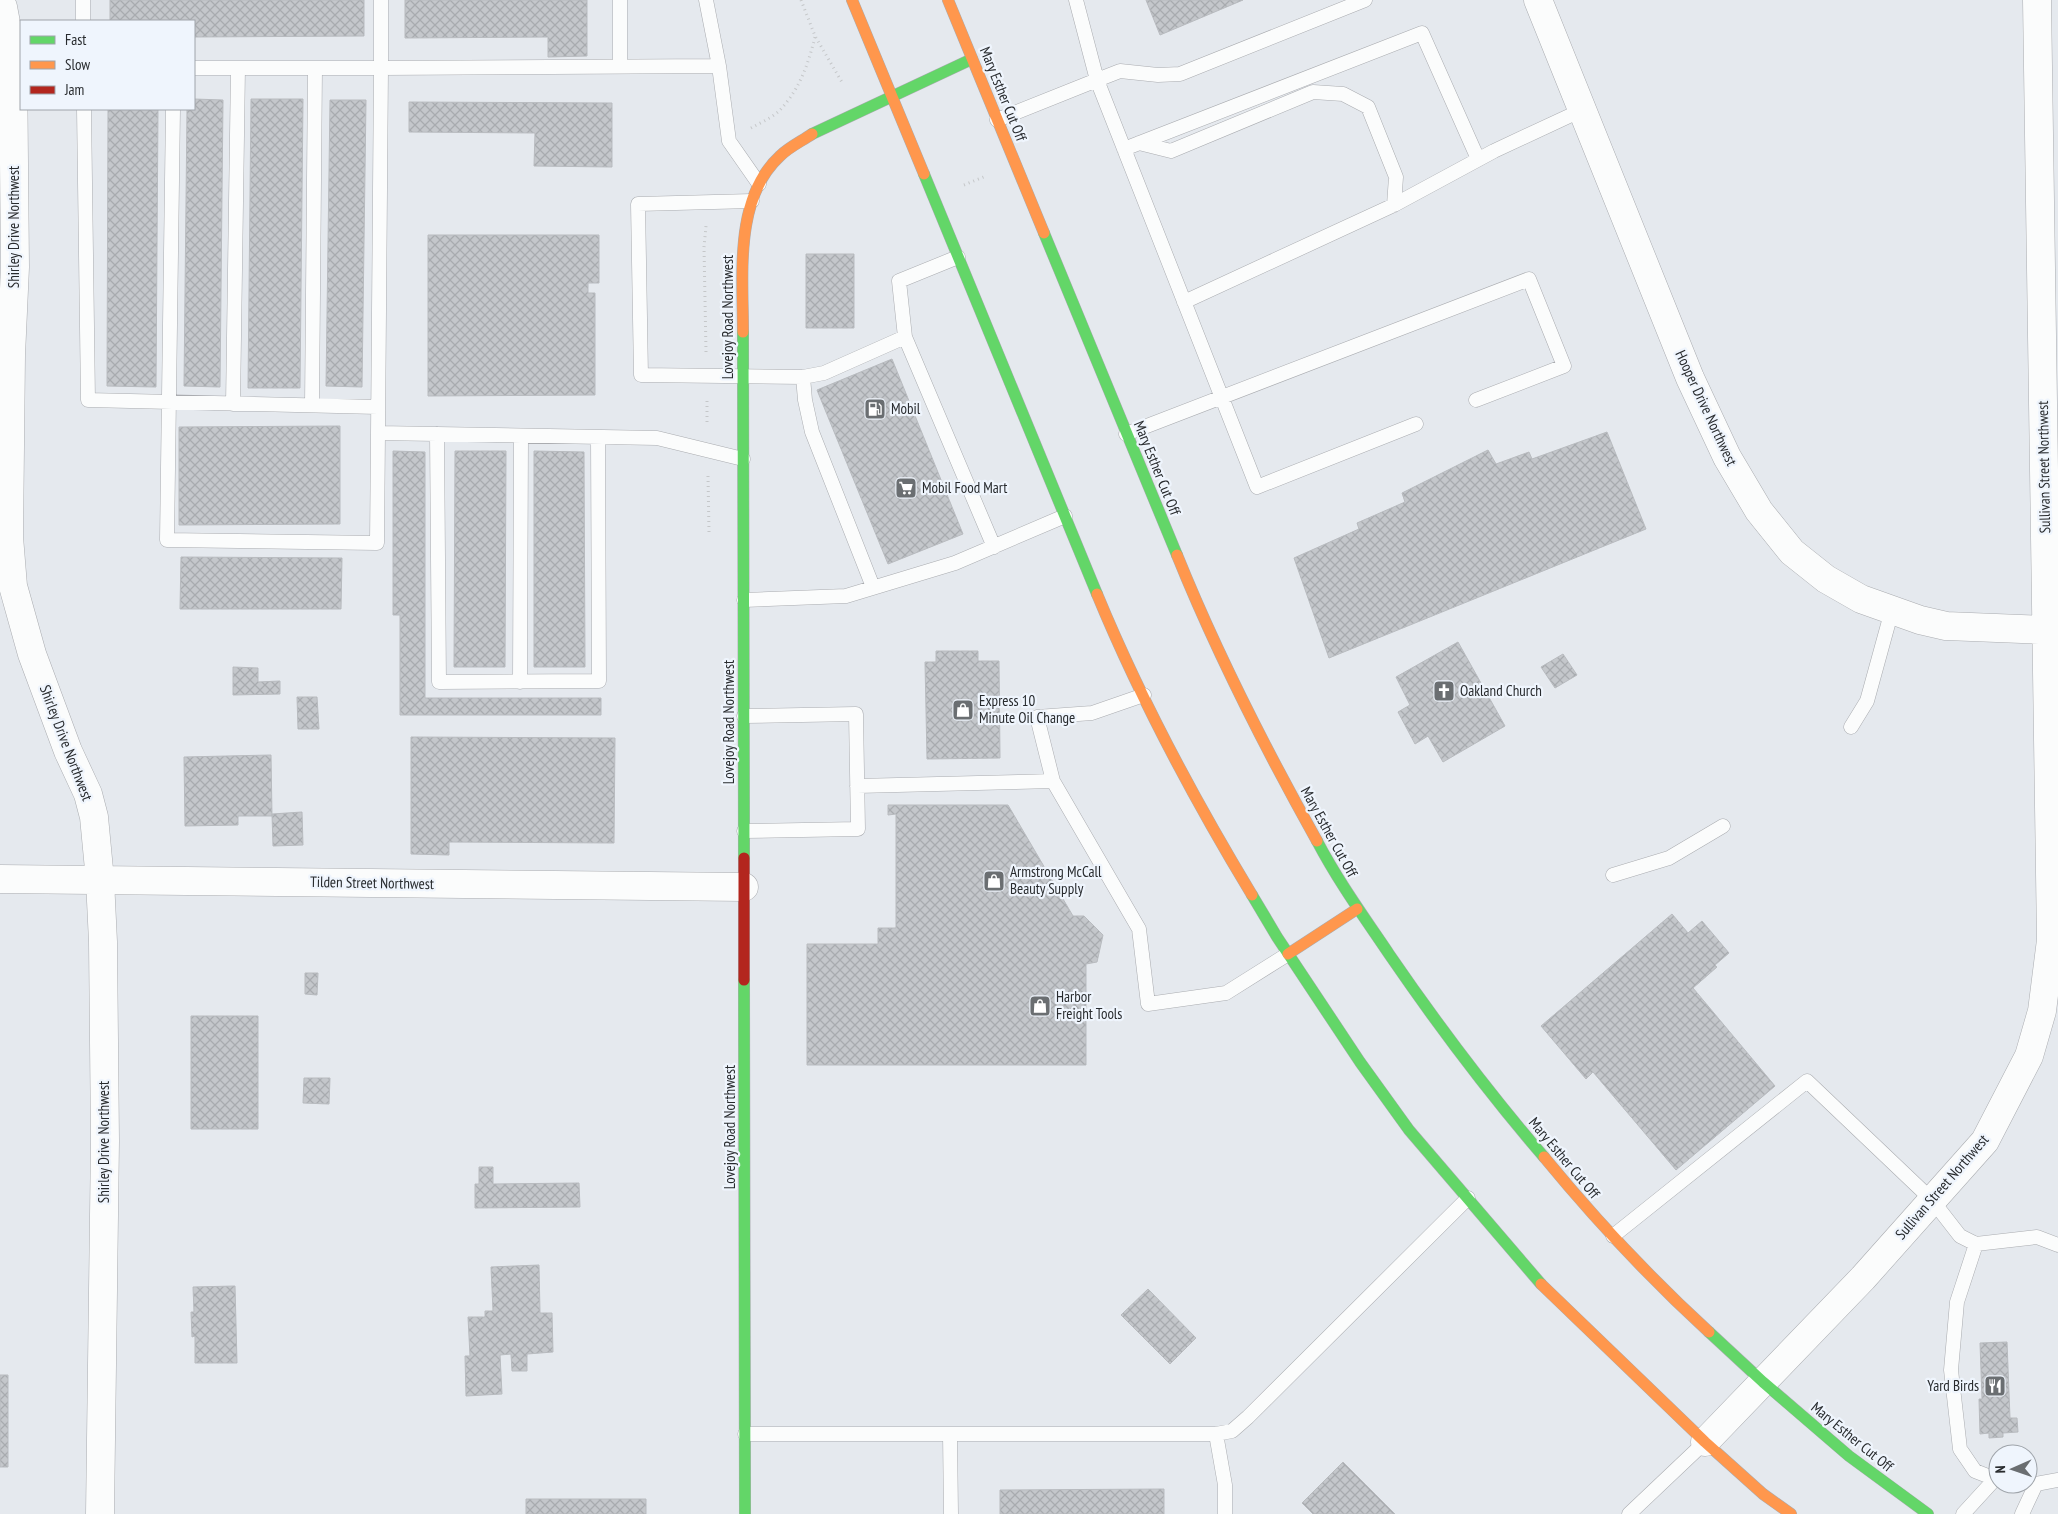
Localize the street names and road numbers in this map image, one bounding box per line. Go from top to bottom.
street label: Mary Esther Cut Off [976,44,1031,145]
street label: Shirley Drive Northwest [4,166,23,288]
street label: Lovejoy Road Northwest [718,255,737,379]
street label: Hooper Drive Northwest [1671,347,1742,469]
street label: Sullivan Street Northwest [2033,400,2054,534]
street label: Mary Esther Cut Off [1130,418,1185,519]
street label: Lovejoy Road Northwest [719,660,738,784]
street label: Shirley Drive Northwest [36,682,97,803]
street label: Mary Esther Cut Off [1297,783,1363,881]
street label: Tilden Street Northwest [310,872,434,893]
street label: Lovejoy Road Northwest [720,1065,739,1189]
street label: Shirley Drive Northwest [94,1081,113,1203]
street label: Mary Esther Cut Off [1525,1113,1605,1203]
street label: Sullivan Street Northwest [1891,1130,1992,1243]
street label: Mary Esther Cut Off [1807,1398,1898,1476]

